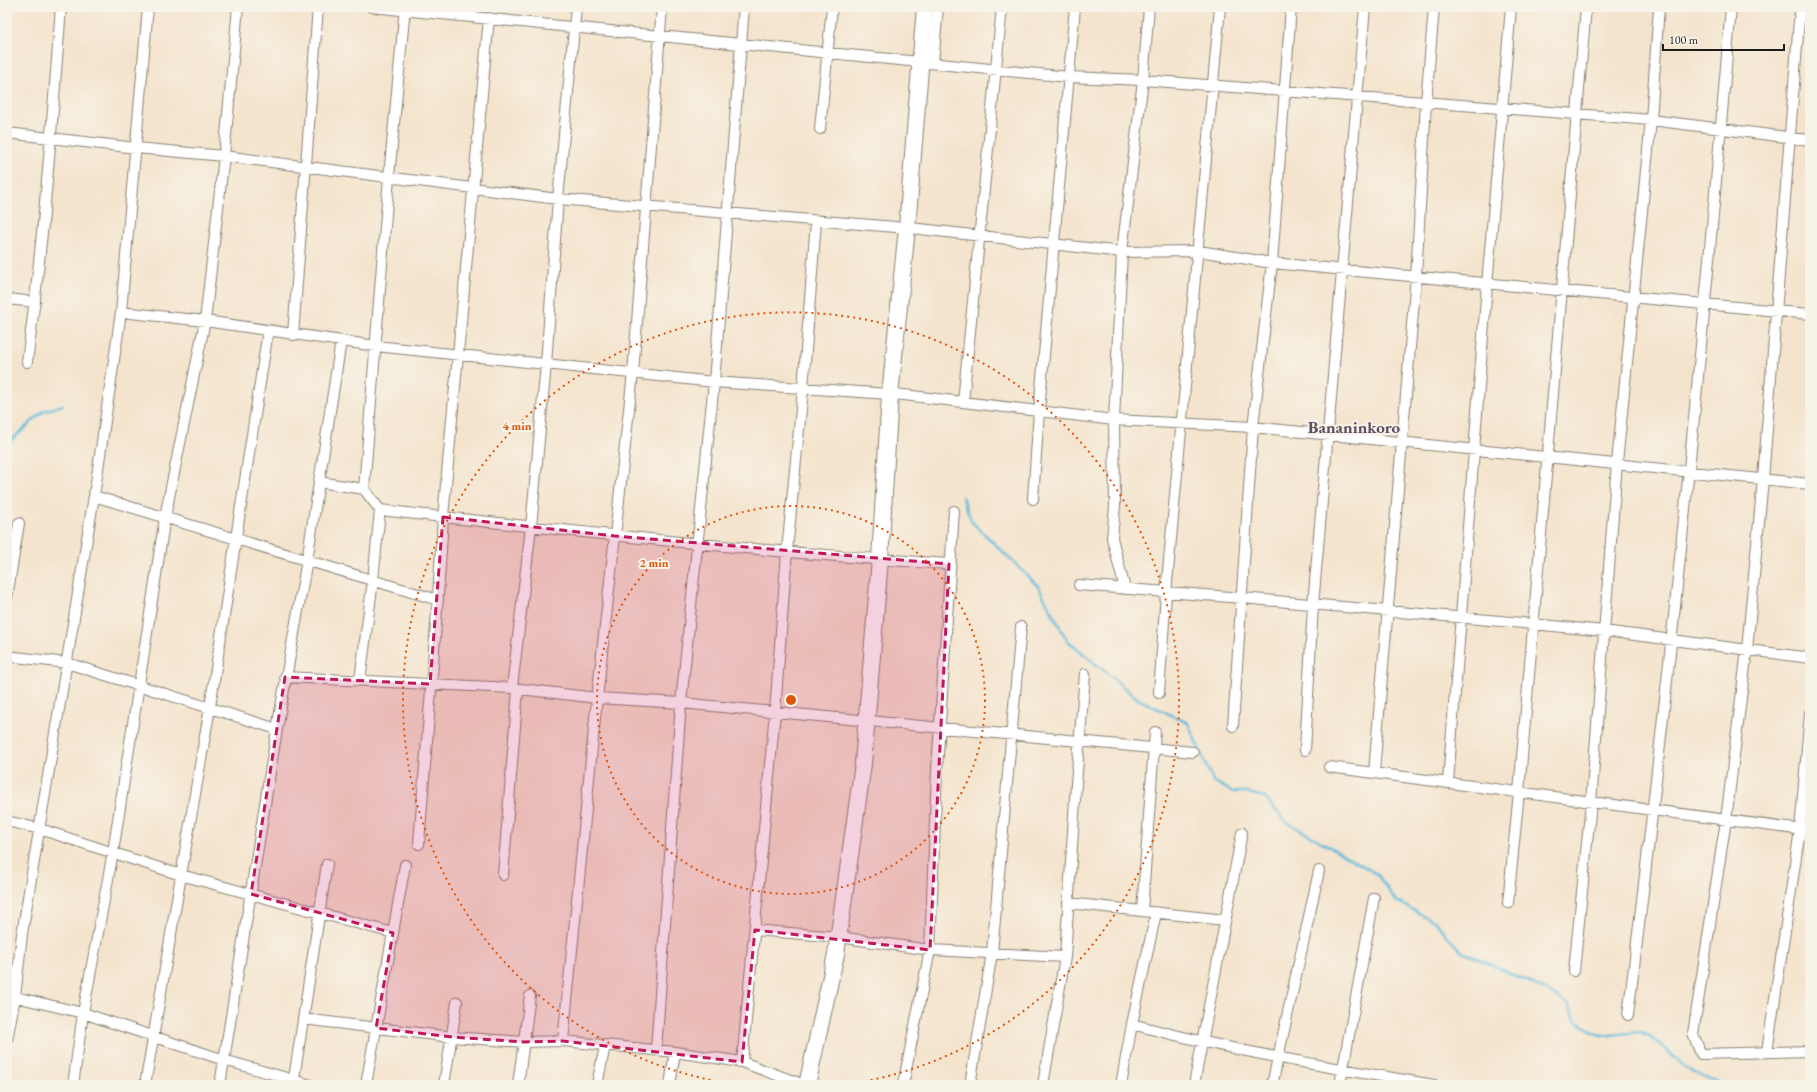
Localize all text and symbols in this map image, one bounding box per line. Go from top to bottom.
scale bar [1663,26,1784,52]
text: 100 m [1669,32,1699,48]
district label: Bananinkoro [1308,416,1401,438]
text: 4 min [502,418,532,434]
text: 2 min [639,555,669,571]
centre of rings [784,693,798,707]

